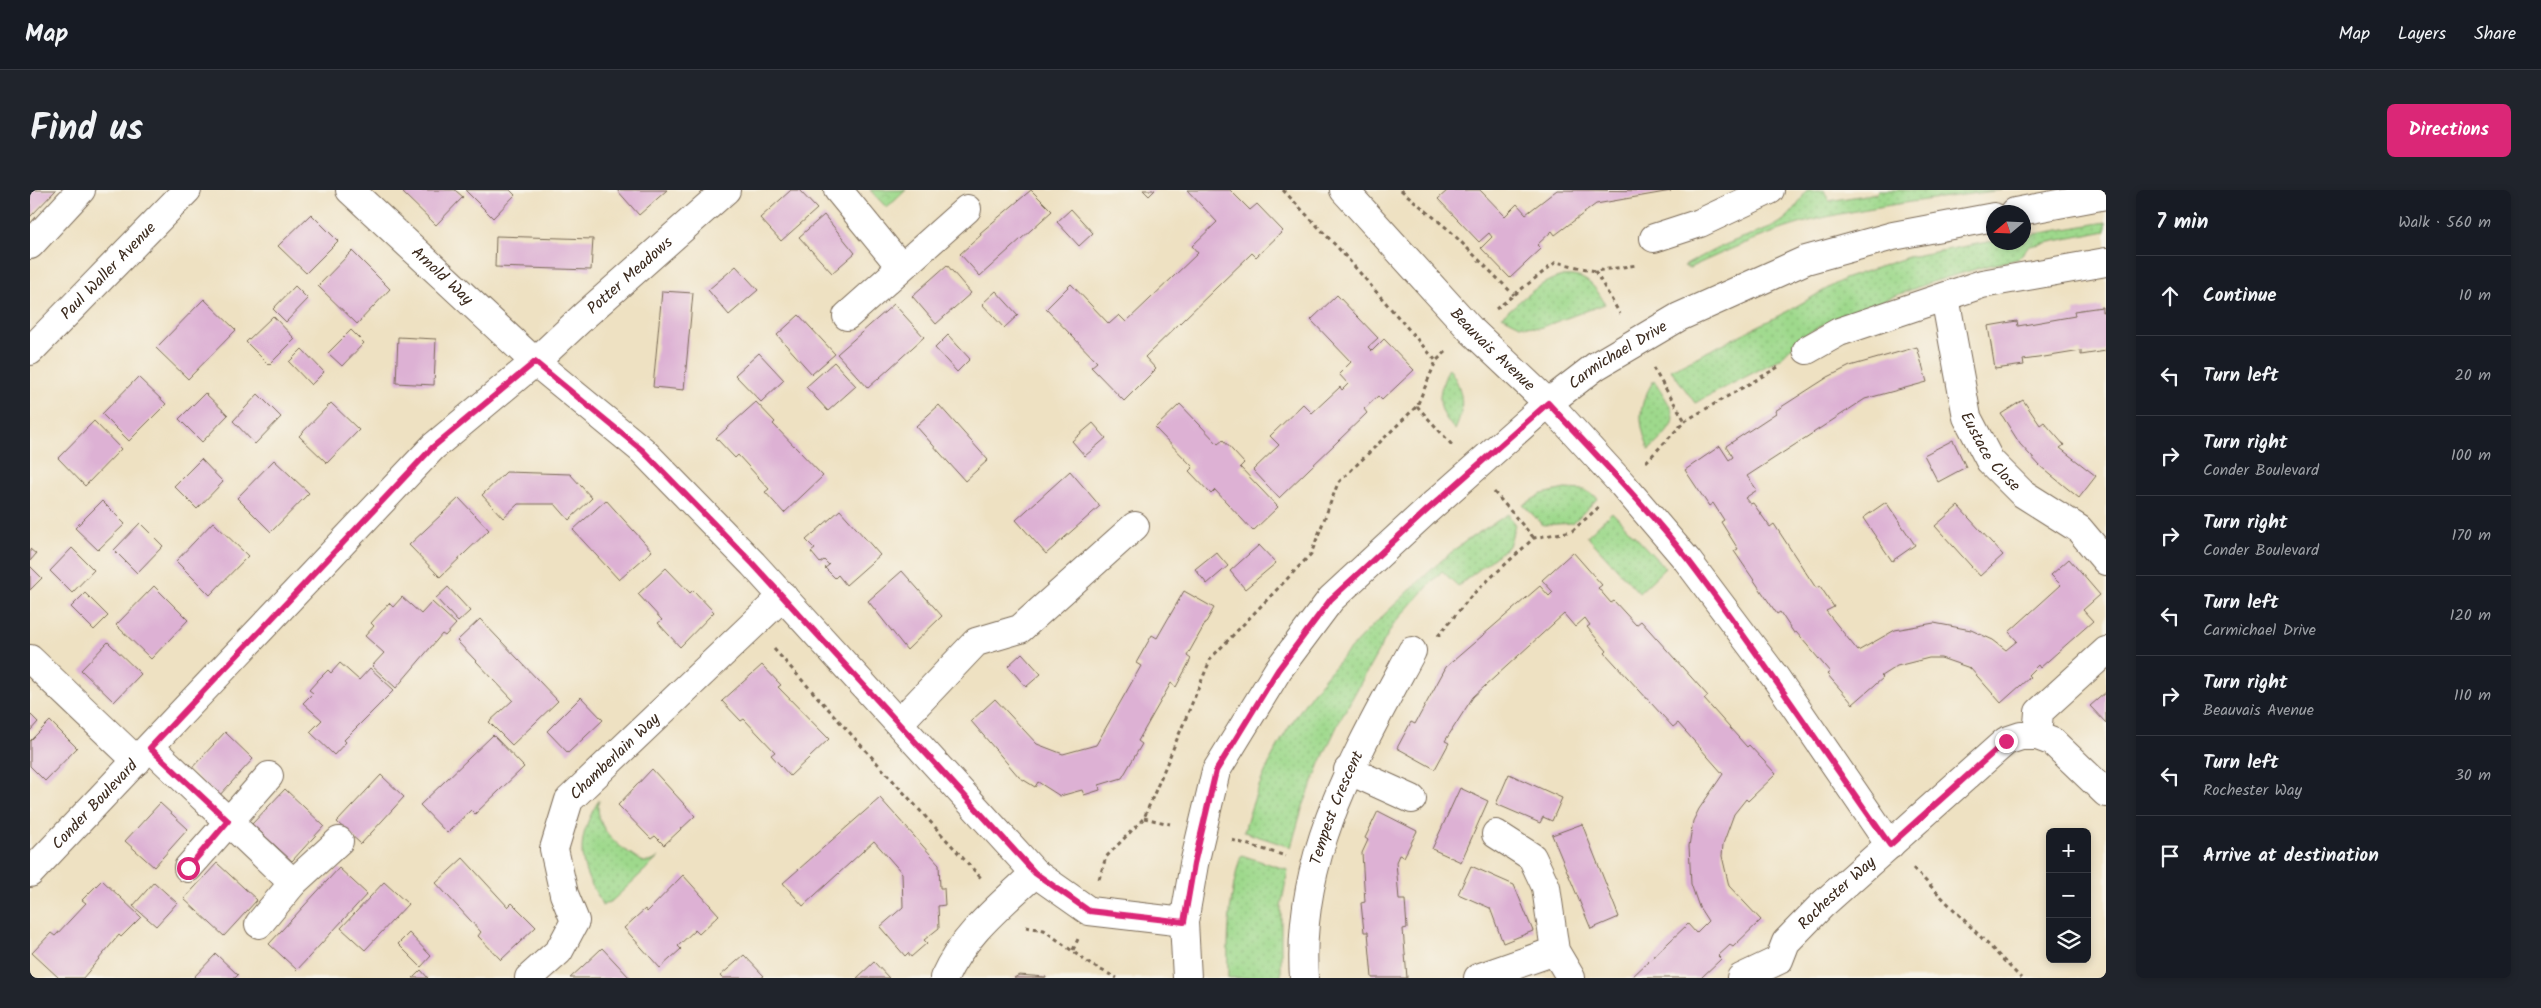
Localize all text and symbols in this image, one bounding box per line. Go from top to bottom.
text: Map [25,15,68,54]
text: Map [2339,20,2370,49]
text: Layers [2398,20,2446,49]
text: Share [2474,20,2516,49]
text: Find us [30,102,143,158]
button: Directions [2387,104,2511,157]
north arrow [1986,205,2031,250]
text: 7 min [2156,206,2208,239]
text: Walk · 560 m [2398,210,2491,235]
street label: Paul Waller Avenue [54,216,162,325]
street label: Potter Meadows [581,230,678,320]
street label: Arnold Way [406,241,479,311]
text: Continue [2203,281,2276,311]
icon: ahead [2156,282,2184,310]
text: 10 m [2459,283,2491,308]
street label: Beauvais Avenue [1444,302,1541,397]
street label: Carmichael Drive [1563,314,1672,396]
text: Turn left [2203,361,2278,391]
icon: left [2156,362,2184,390]
text: 20 m [2455,363,2491,388]
street label: Eustace Close [1954,407,2026,497]
text: Turn right [2203,428,2288,458]
icon: right [2156,442,2184,470]
text: 100 m [2451,443,2491,468]
text: Conder Boulevard [2203,458,2319,483]
text: Turn right [2203,508,2288,538]
icon: right [2156,522,2184,550]
text: 170 m [2451,523,2491,548]
text: Conder Boulevard [2203,538,2319,563]
text: Turn left [2203,588,2278,618]
icon: left [2156,602,2184,630]
text: 120 m [2450,603,2491,628]
text: Carmichael Drive [2203,618,2316,643]
text: Turn right [2203,668,2288,698]
icon: right [2156,682,2184,710]
text: 110 m [2454,683,2491,708]
text: Beauvais Avenue [2203,698,2314,723]
street label: Chamberlain Way [564,707,666,806]
route end [1995,730,2018,753]
street label: Tempest Crescent [1303,746,1370,868]
text: Turn left [2203,748,2278,778]
street label: Conder Boulevard [46,753,144,855]
icon: left [2156,762,2184,790]
text: 30 m [2455,763,2491,788]
text: Rochester Way [2203,778,2302,803]
map controls [2046,828,2091,963]
button: + [2046,828,2091,873]
text: Arrive at destination [2203,841,2379,871]
icon: arrive [2156,842,2184,870]
street label: Rochester Way [1792,850,1882,936]
route start [177,857,200,880]
button: − [2046,873,2091,918]
button: layers [2046,918,2091,963]

